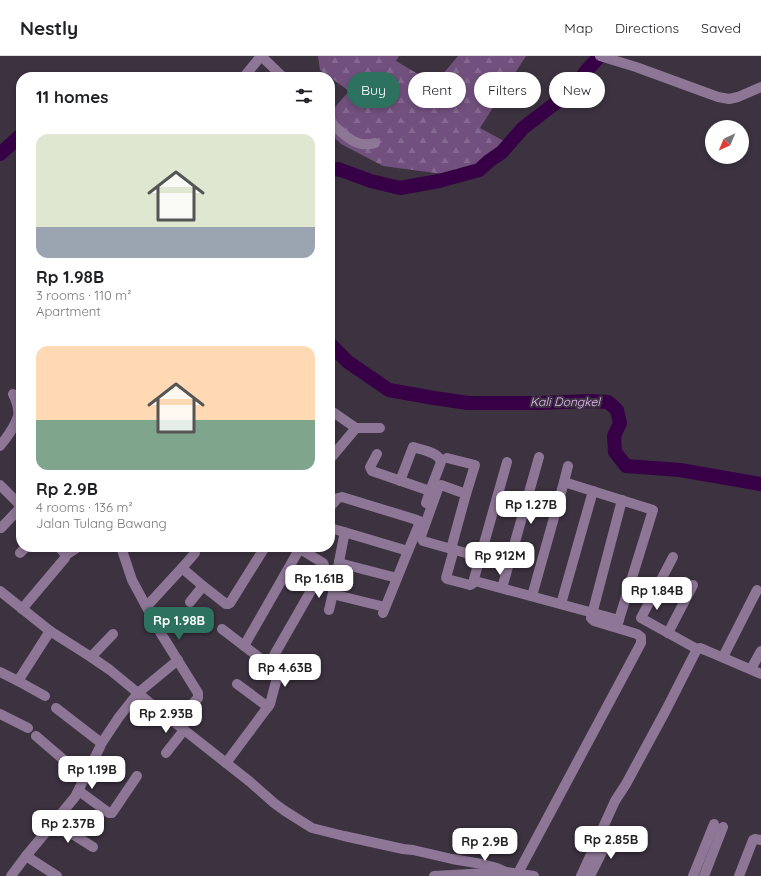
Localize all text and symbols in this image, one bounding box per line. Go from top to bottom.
text: Nestly [20,16,78,40]
text: Map [564,19,593,37]
text: Directions [615,19,679,37]
text: Saved [701,19,741,37]
chip: Buy [347,72,400,108]
chip: Rent [408,72,466,108]
chip: Filters [474,72,541,108]
chip: New [549,72,605,108]
icon: filters [293,85,315,107]
text: 11 homes [36,86,108,107]
north arrow [705,120,749,164]
map controls [705,120,749,164]
icon: home [140,160,212,232]
text: Rp 1.98B [36,266,104,287]
text: 3 rooms · 110 m² [36,287,131,303]
text: Apartment [36,303,101,319]
icon: home [140,372,212,444]
water label: Kali Dongkel [530,394,601,409]
text: Rp 2.9B [36,478,98,499]
pin: Rp 1.27B [490,491,572,525]
text: Rp 1.27B [505,496,557,512]
text: 4 rooms · 136 m² [36,499,133,515]
text: Jalan Tulang Bawang [36,515,167,531]
pin: Rp 912M [463,542,537,576]
text: Rp 912M [474,547,526,563]
pin: Rp 1.61B [278,565,360,599]
text: Rp 1.61B [294,570,344,586]
pin: Rp 1.84B [616,577,698,611]
text: Rp 1.84B [631,582,683,598]
pin: Rp 1.98B [138,607,220,641]
text: Rp 1.98B [153,612,205,628]
pin: Rp 4.63B [244,654,326,688]
text: Rp 4.63B [258,659,312,675]
pin: Rp 2.93B [125,700,207,734]
text: Rp 2.93B [139,705,193,721]
pin: Rp 1.19B [51,756,133,790]
text: Rp 1.19B [67,761,117,777]
pin: Rp 2.37B [27,810,109,844]
text: Rp 2.37B [41,815,95,831]
pin: Rp 2.85B [570,826,652,860]
pin: Rp 2.9B [448,828,522,862]
text: Rp 2.85B [584,831,638,847]
text: Rp 2.9B [461,833,509,849]

